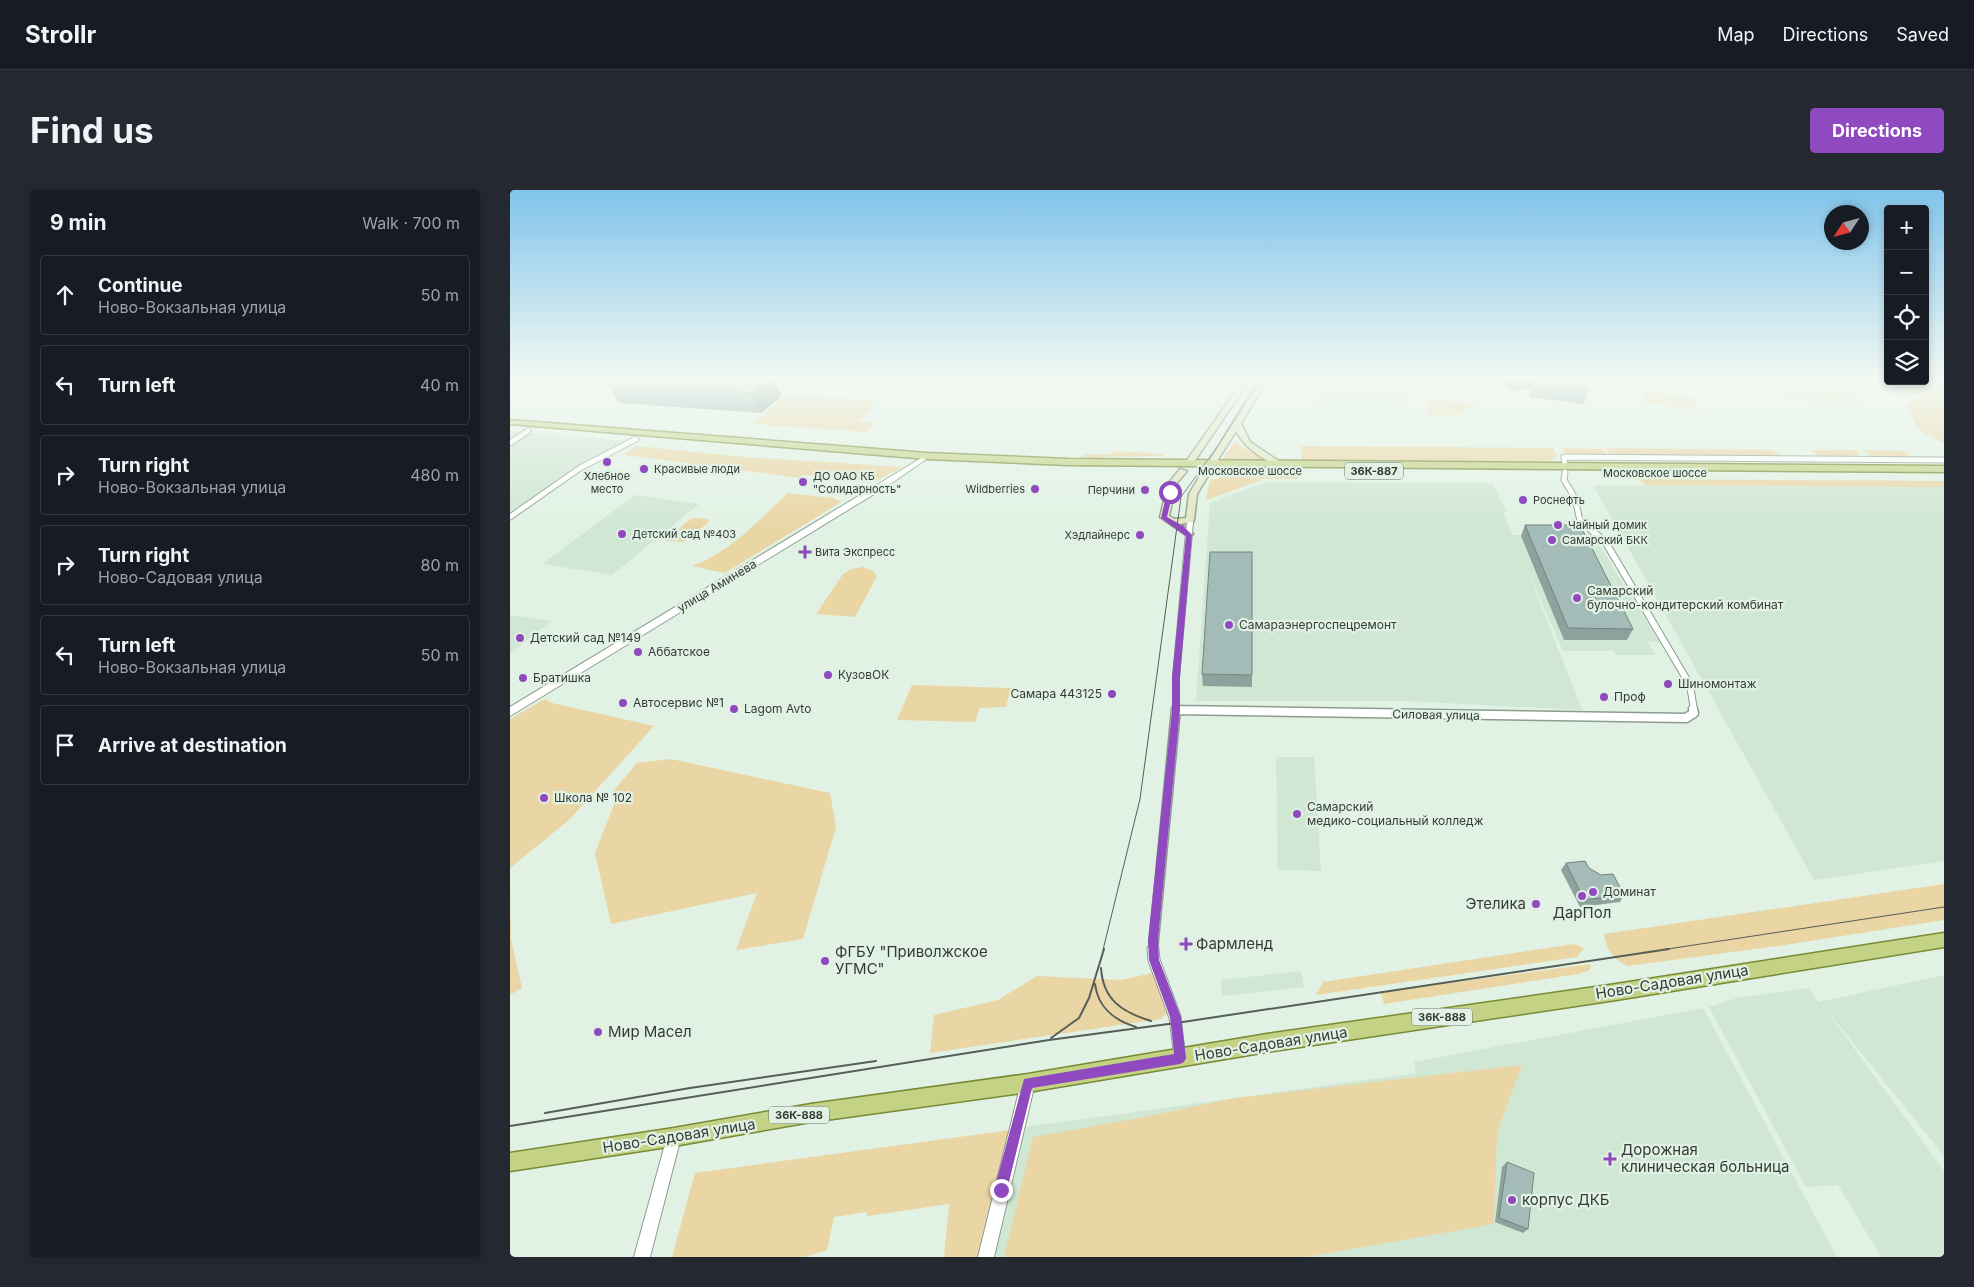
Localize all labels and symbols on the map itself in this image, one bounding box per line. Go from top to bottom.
north arrow [1824,205,1869,250]
marker: Хлебное место [601,456,613,468]
place label: Красивые люди [654,462,740,476]
road number: 36К-887 [1345,462,1403,480]
marker: Красивые люди [638,463,650,475]
street label: Московское шоссе [1198,464,1302,478]
street label: Московское шоссе [1603,466,1707,480]
place label: Хлебное место [584,469,630,496]
place label: ДО ОАО КБ "Солидарность" [813,469,901,496]
marker: ДО ОАО КБ "Солидарность" [797,476,809,488]
route start [1159,481,1182,504]
place label: Wildberries [965,482,1025,496]
marker: Wildberries [1029,483,1041,495]
place label: Перчини [1088,483,1135,497]
marker: Перчини [1139,484,1151,496]
place label: Роснефть [1533,493,1585,507]
marker: Роснефть [1517,494,1529,506]
place label: Чайный домик [1568,518,1647,532]
marker: Чайный домик [1552,519,1564,531]
place label: Детский сад №403 [632,527,736,541]
marker: Детский сад №403 [616,528,628,540]
place label: Хэдлайнерс [1064,528,1130,542]
marker: Хэдлайнерс [1134,529,1146,541]
place label: Самарский БКК [1562,533,1648,547]
marker: Самарский БКК [1546,534,1558,546]
place label: Вита Экспресс [815,545,895,559]
marker: Вита Экспресс [799,546,811,558]
street label: улица Аминева [674,556,759,615]
place label: Самарский булочно-кондитерский комбинат [1587,583,1784,612]
marker: Самарский булочно-кондитерский комбинат [1571,592,1583,604]
place label: Самараэнергоспецремонт [1239,617,1397,632]
marker: Самараэнергоспецремонт [1223,619,1235,631]
place label: Детский сад №149 [530,630,641,645]
marker: Детский сад №149 [514,632,526,644]
place label: Аббатское [648,644,710,659]
marker: Аббатское [632,646,644,658]
place label: КузовОК [838,667,889,682]
marker: КузовОК [822,669,834,681]
place label: Братишка [533,670,591,685]
marker: Братишка [517,672,529,684]
place label: Шиномонтаж [1678,676,1757,691]
marker: Шиномонтаж [1662,678,1674,690]
place label: Самара 443125 [1011,686,1102,701]
marker: Самара 443125 [1106,688,1118,700]
place label: Проф [1614,689,1646,704]
marker: Проф [1598,691,1610,703]
place label: Автосервис №1 [633,695,724,710]
marker: Автосервис №1 [617,697,629,709]
place label: Lagom Avto [744,701,811,716]
marker: Lagom Avto [728,703,740,715]
street label: Силовая улица [1392,706,1480,723]
place label: Школа № 102 [554,790,632,805]
marker: Школа № 102 [538,792,550,804]
place label: Самарский медико-социальный колледж [1307,799,1484,828]
marker: Самарский медико-социальный колледж [1291,808,1303,820]
place label: Доминат [1603,884,1656,899]
marker: Доминат [1587,886,1599,898]
marker: ДарПол [1576,890,1588,902]
place label: Этелика [1466,894,1526,913]
marker: Этелика [1530,898,1542,910]
place label: ДарПол [1553,903,1611,922]
place label: Фармленд [1196,934,1273,953]
marker: Фармленд [1180,938,1192,950]
place label: ФГБУ "Приволжское УГМС" [835,942,988,978]
marker: ФГБУ "Приволжское УГМС" [819,955,831,967]
street label: Ново-Садовая улица [1594,960,1750,1003]
road number: 36К-888 [1412,1009,1472,1026]
place label: Мир Масел [608,1022,692,1041]
street label: Ново-Садовая улица [1193,1022,1349,1065]
marker: Мир Масел [592,1026,604,1038]
road number: 36К-888 [769,1106,829,1124]
street label: Ново-Садовая улица [601,1114,757,1157]
place label: Дорожная клиническая больница [1621,1140,1789,1176]
marker: Дорожная клиническая больница [1603,1152,1617,1166]
route end [990,1179,1013,1202]
place label: корпус ДКБ [1522,1190,1610,1209]
marker: корпус ДКБ [1506,1194,1518,1206]

